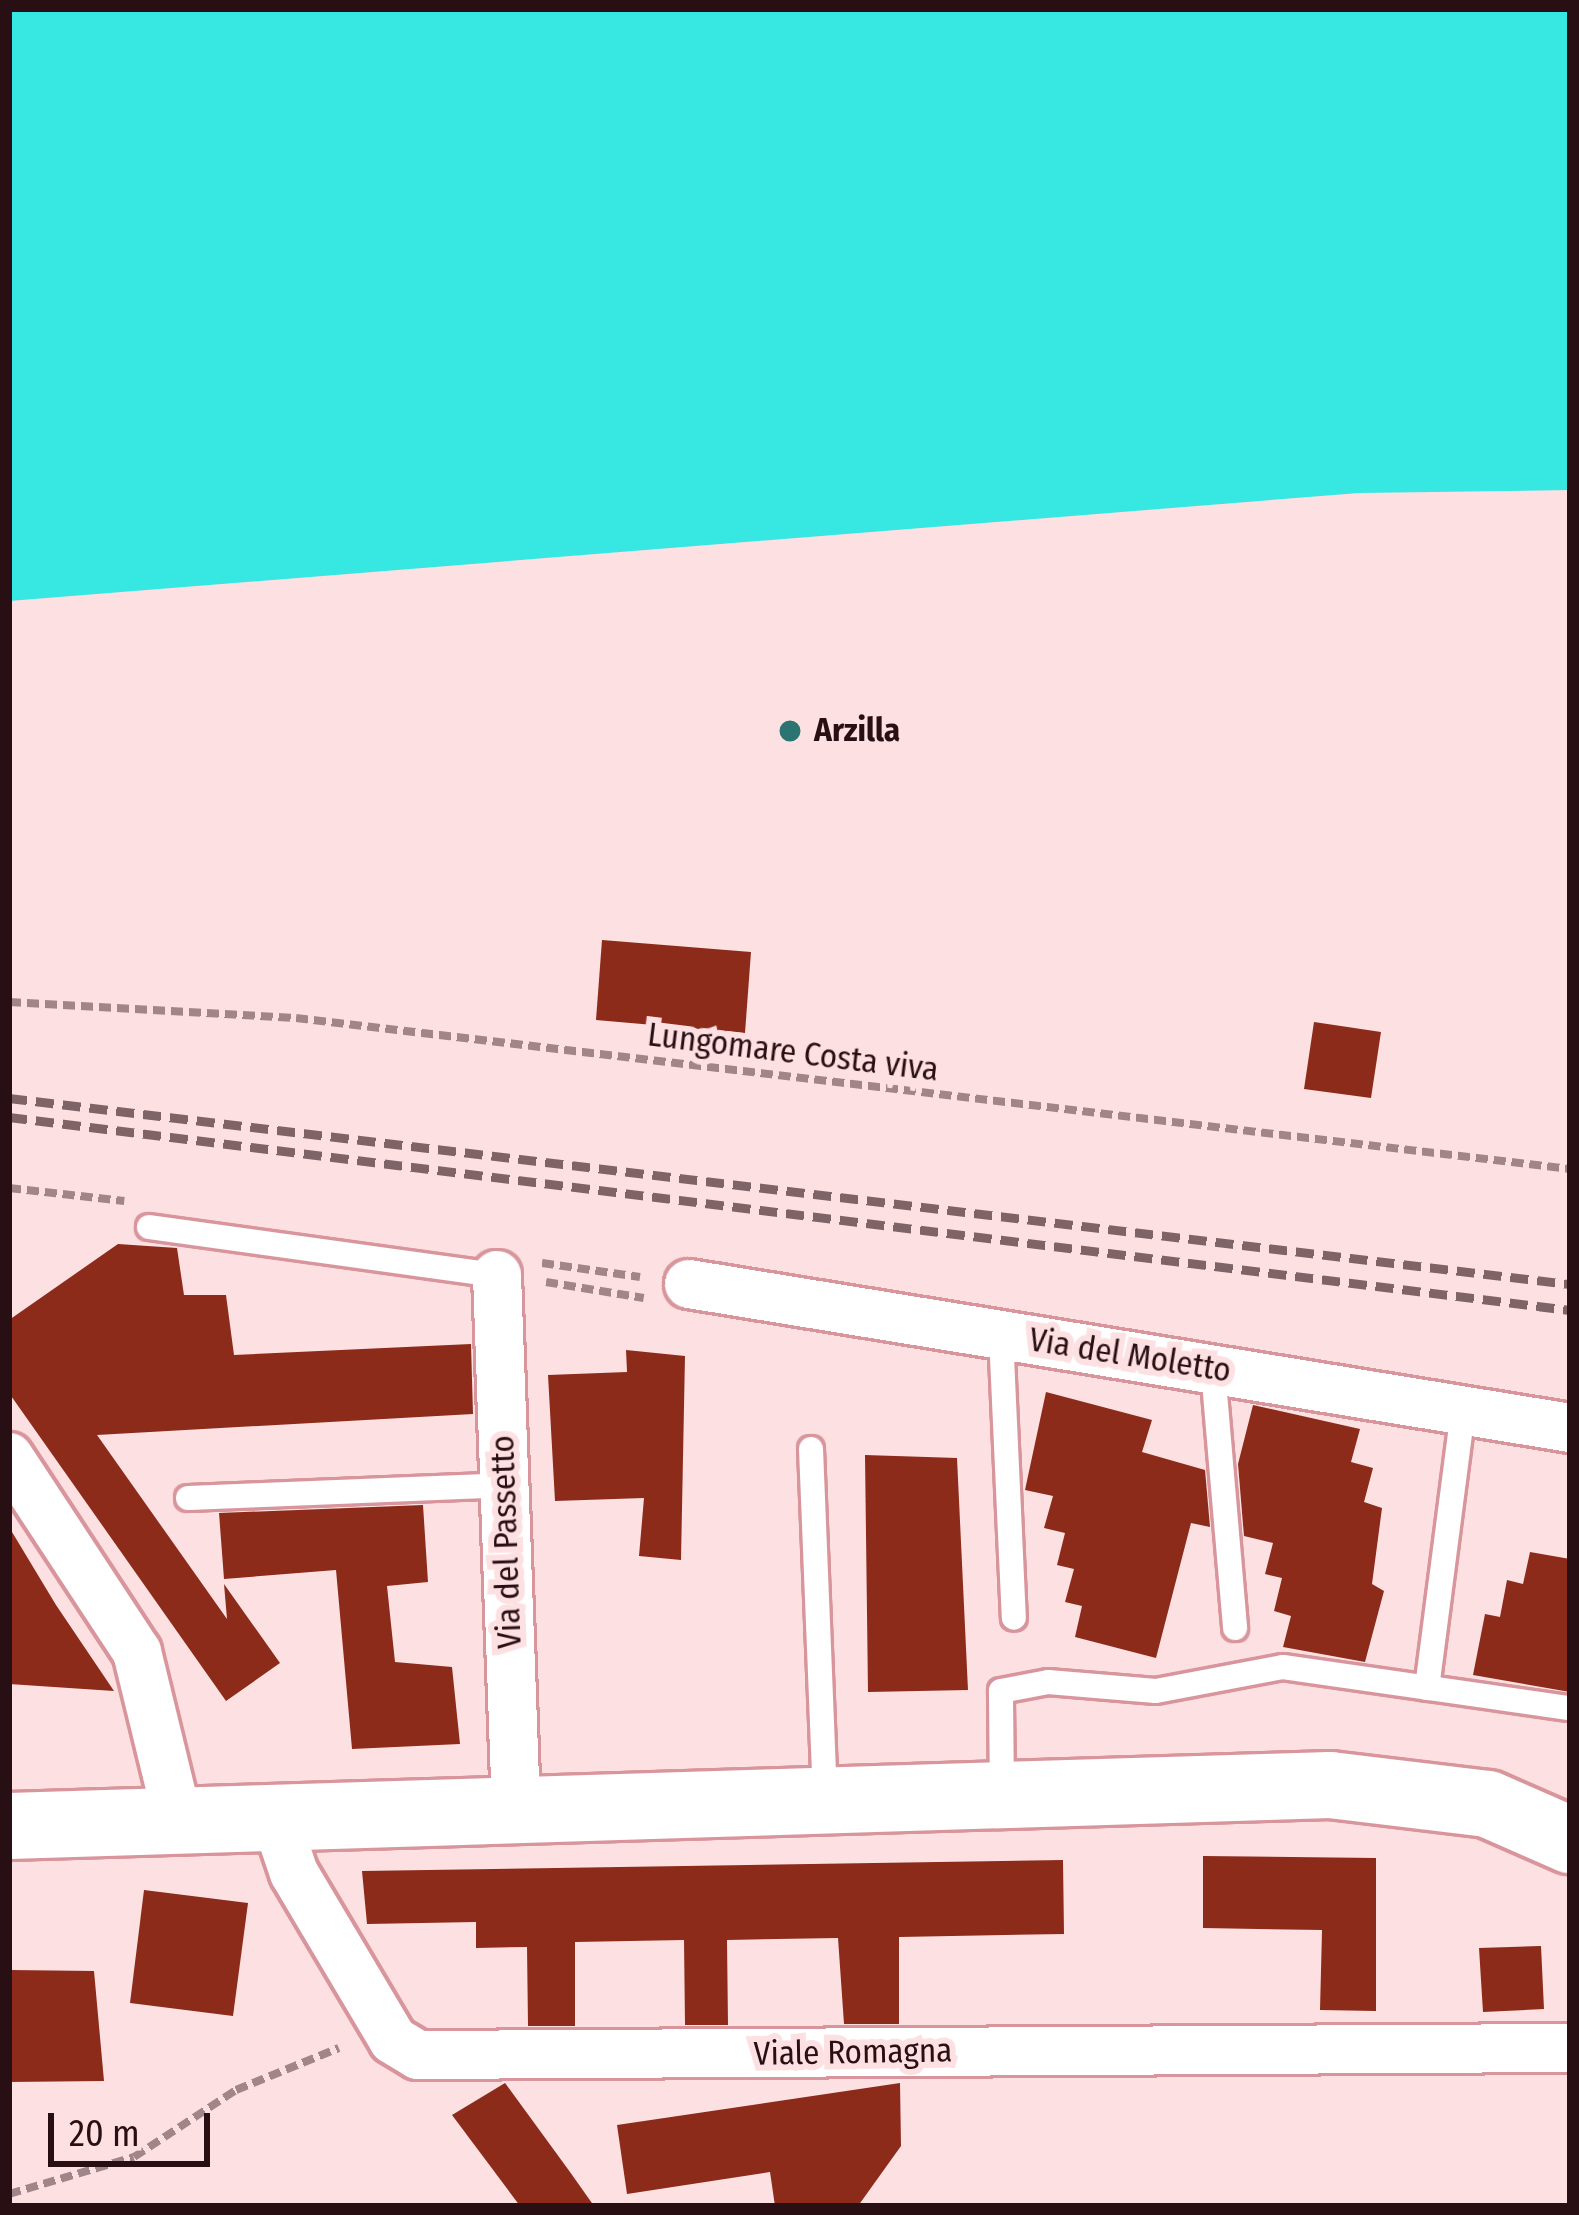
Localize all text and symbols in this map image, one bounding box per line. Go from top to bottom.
place label: Arzilla [814,711,900,751]
marker: Arzilla [777,718,803,744]
street label: Lungomare Costa viva [645,1016,941,1090]
street label: Via del Moletto [1026,1321,1234,1391]
street label: Via del Passetto [483,1435,531,1649]
street label: Viale Romagna [753,2031,953,2075]
scale bar [54,2089,216,2163]
text: 20 m [69,2112,140,2156]

